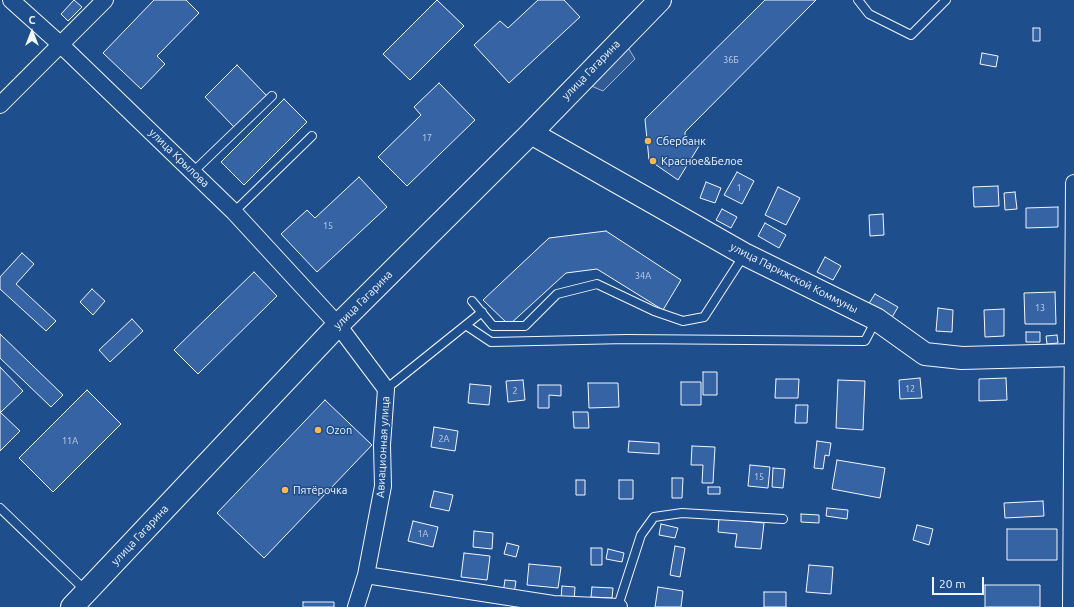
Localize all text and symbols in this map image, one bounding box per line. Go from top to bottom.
north arrow [12,12,52,52]
text: С [28,14,36,26]
street label: улица Гагарина [559,37,623,103]
house number: 36Б [723,55,739,65]
street label: улица Крылова [146,126,212,190]
house number: 17 [422,133,432,143]
place label: Сбербанк [656,134,706,148]
marker: Сбербанк [643,136,653,146]
place label: Красное&Белое [661,154,743,168]
marker: Красное&Белое [648,156,658,166]
house number: 1 [736,183,742,193]
house number: 15 [323,221,333,231]
street label: улица Парижской Коммуны [728,240,860,316]
street label: улица Гагарина [331,268,395,332]
house number: 34А [635,271,651,281]
house number: 13 [1035,303,1045,313]
house number: 12 [905,384,915,394]
house number: 2 [512,386,518,396]
street label: Авиационная улица [374,396,392,498]
place label: Ozon [326,423,352,437]
marker: Ozon [313,425,323,435]
house number: 2А [439,434,449,444]
house number: 11А [62,436,78,446]
house number: 15 [754,472,764,482]
place label: Пятёрочка [293,483,347,497]
marker: Пятёрочка [280,485,290,495]
street label: улица Гагарина [109,502,171,568]
house number: 1А [418,529,428,539]
scale bar [934,569,986,595]
text: 20 m [939,577,966,590]

